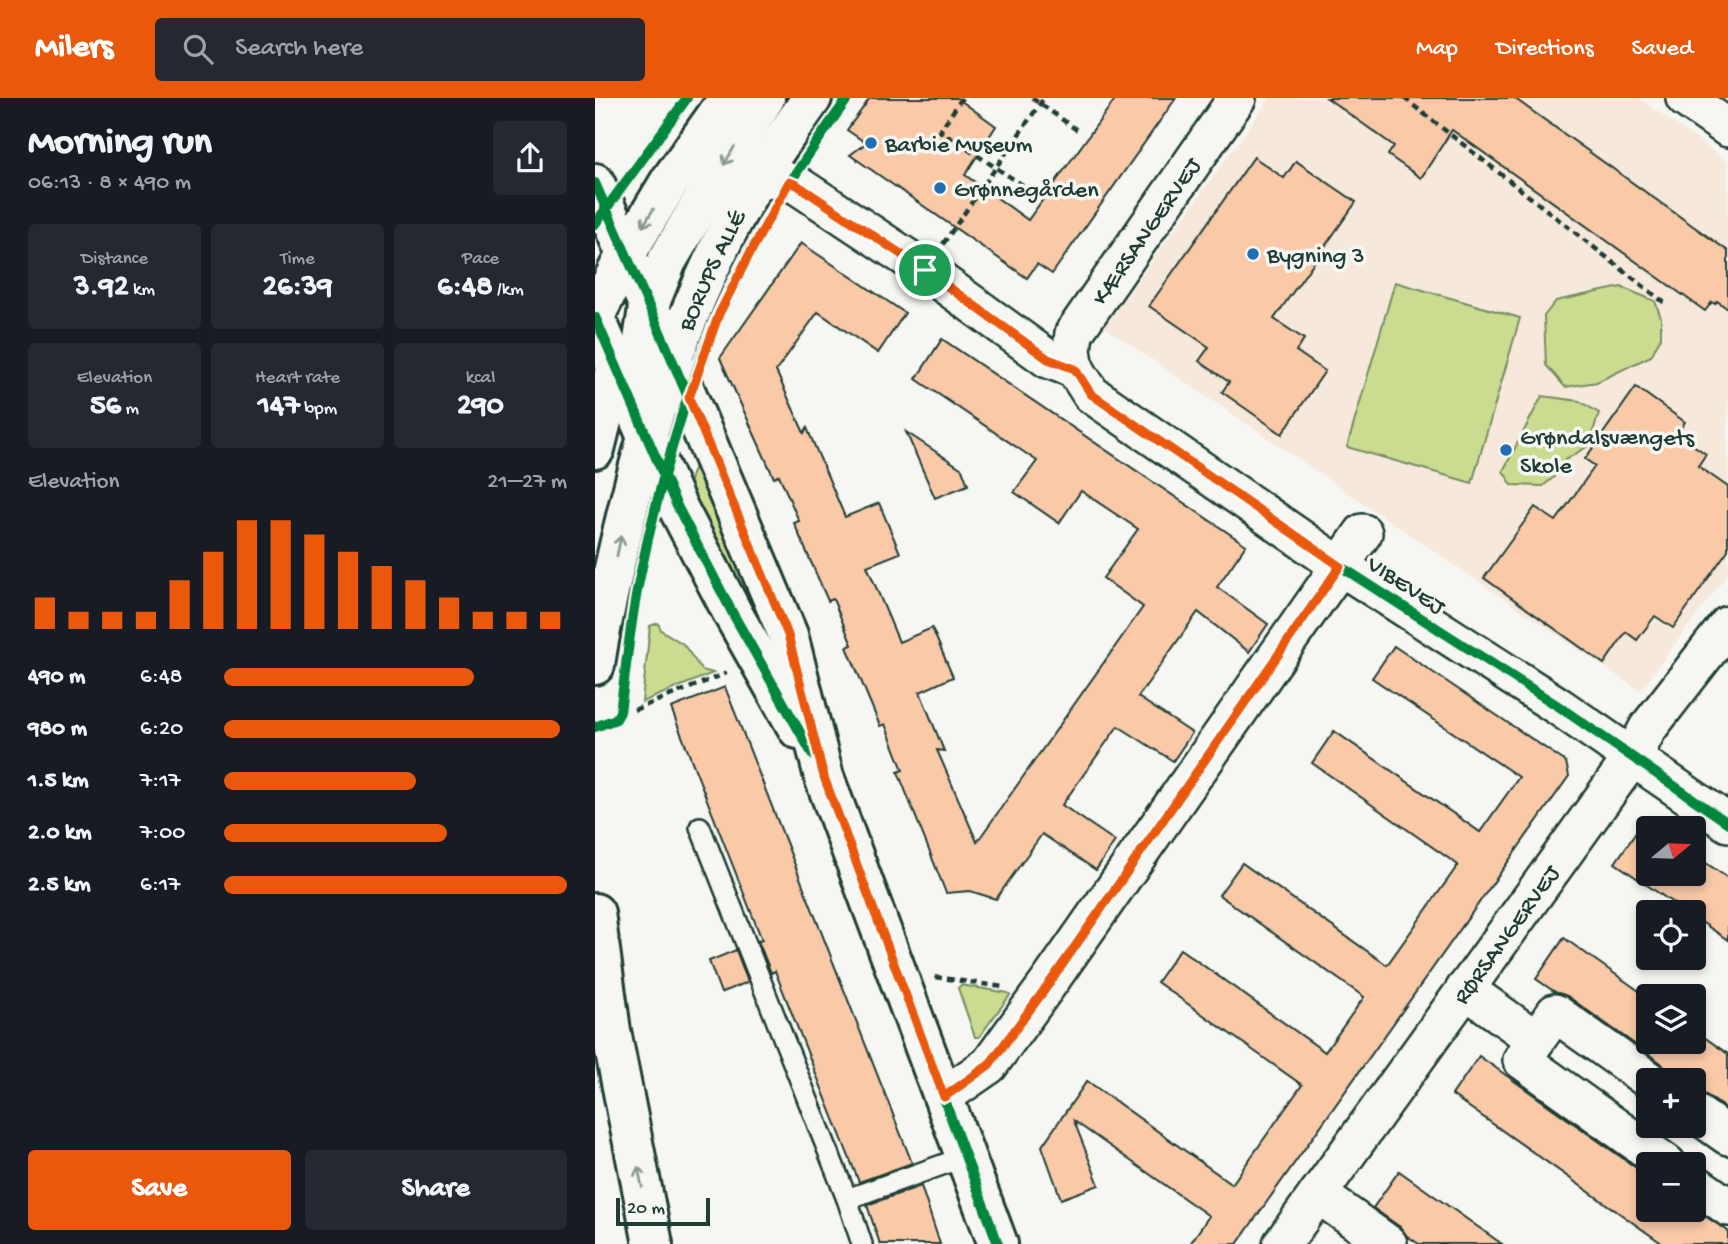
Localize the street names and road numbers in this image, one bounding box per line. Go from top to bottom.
street label: KÆRSANGERVEJ [1087,152,1210,312]
street label: BORUPS ALLÉ [673,205,755,337]
street label: VIBEVEJ [1360,550,1451,624]
street label: RØRSANGERVEJ [1448,860,1569,1011]

